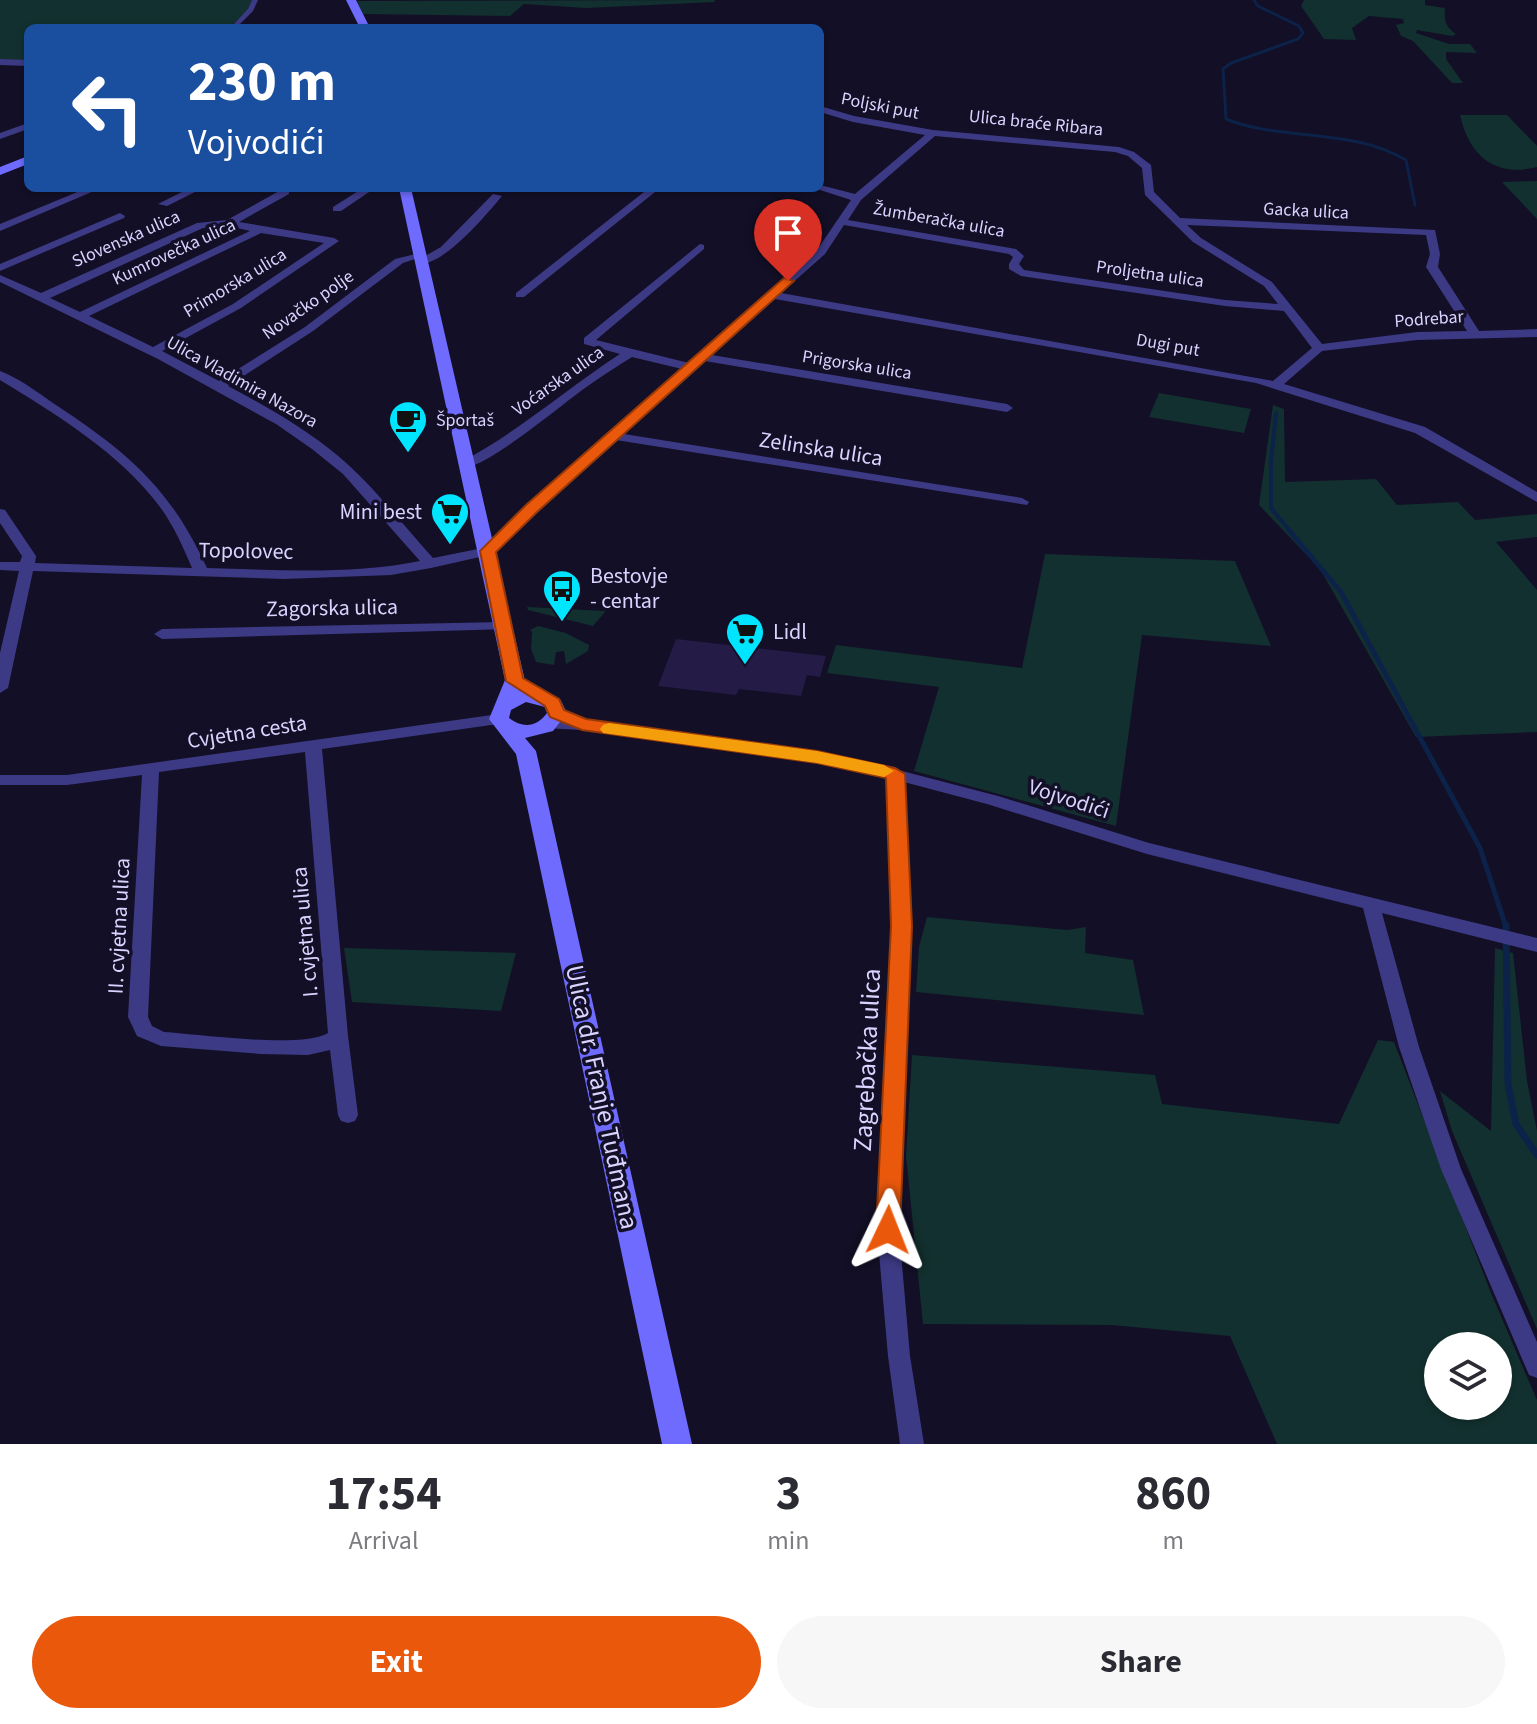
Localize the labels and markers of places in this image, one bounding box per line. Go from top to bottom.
pin [754,199,822,281]
cafe icon: Športaš [387,399,429,454]
place label: Športaš [436,408,494,433]
supermarket icon: Mini best [429,491,471,546]
place label: Mini best [339,496,423,528]
place label: Bestovje - centar [590,560,668,617]
bus stop icon: Bestovje - centar [541,568,583,623]
supermarket icon: Lidl [724,611,766,666]
place label: Lidl [773,616,807,648]

